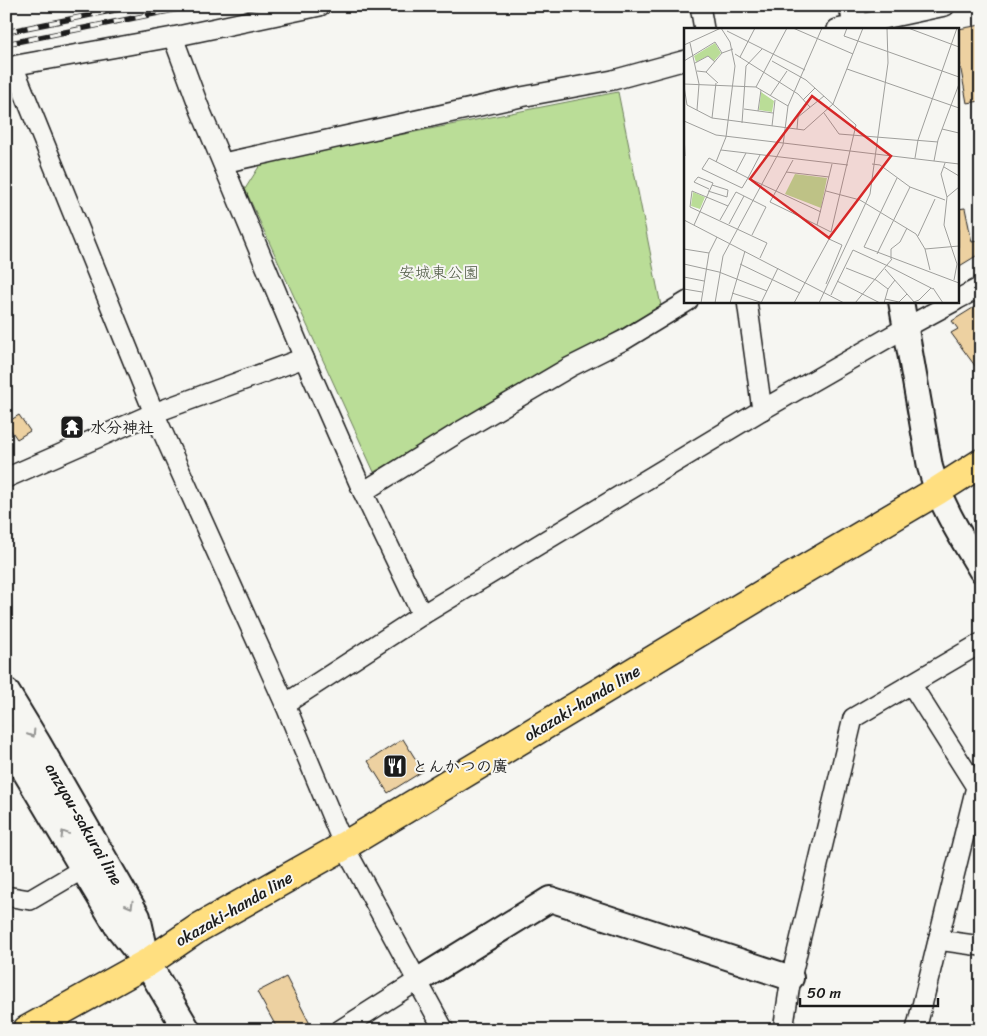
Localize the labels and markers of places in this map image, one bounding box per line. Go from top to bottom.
place label: 水分神社 [90,413,154,442]
temple icon: 水分神社 [59,414,85,440]
place label: とんかつの廣 [412,752,508,781]
restaurant icon: とんかつの廣 [382,753,408,779]

